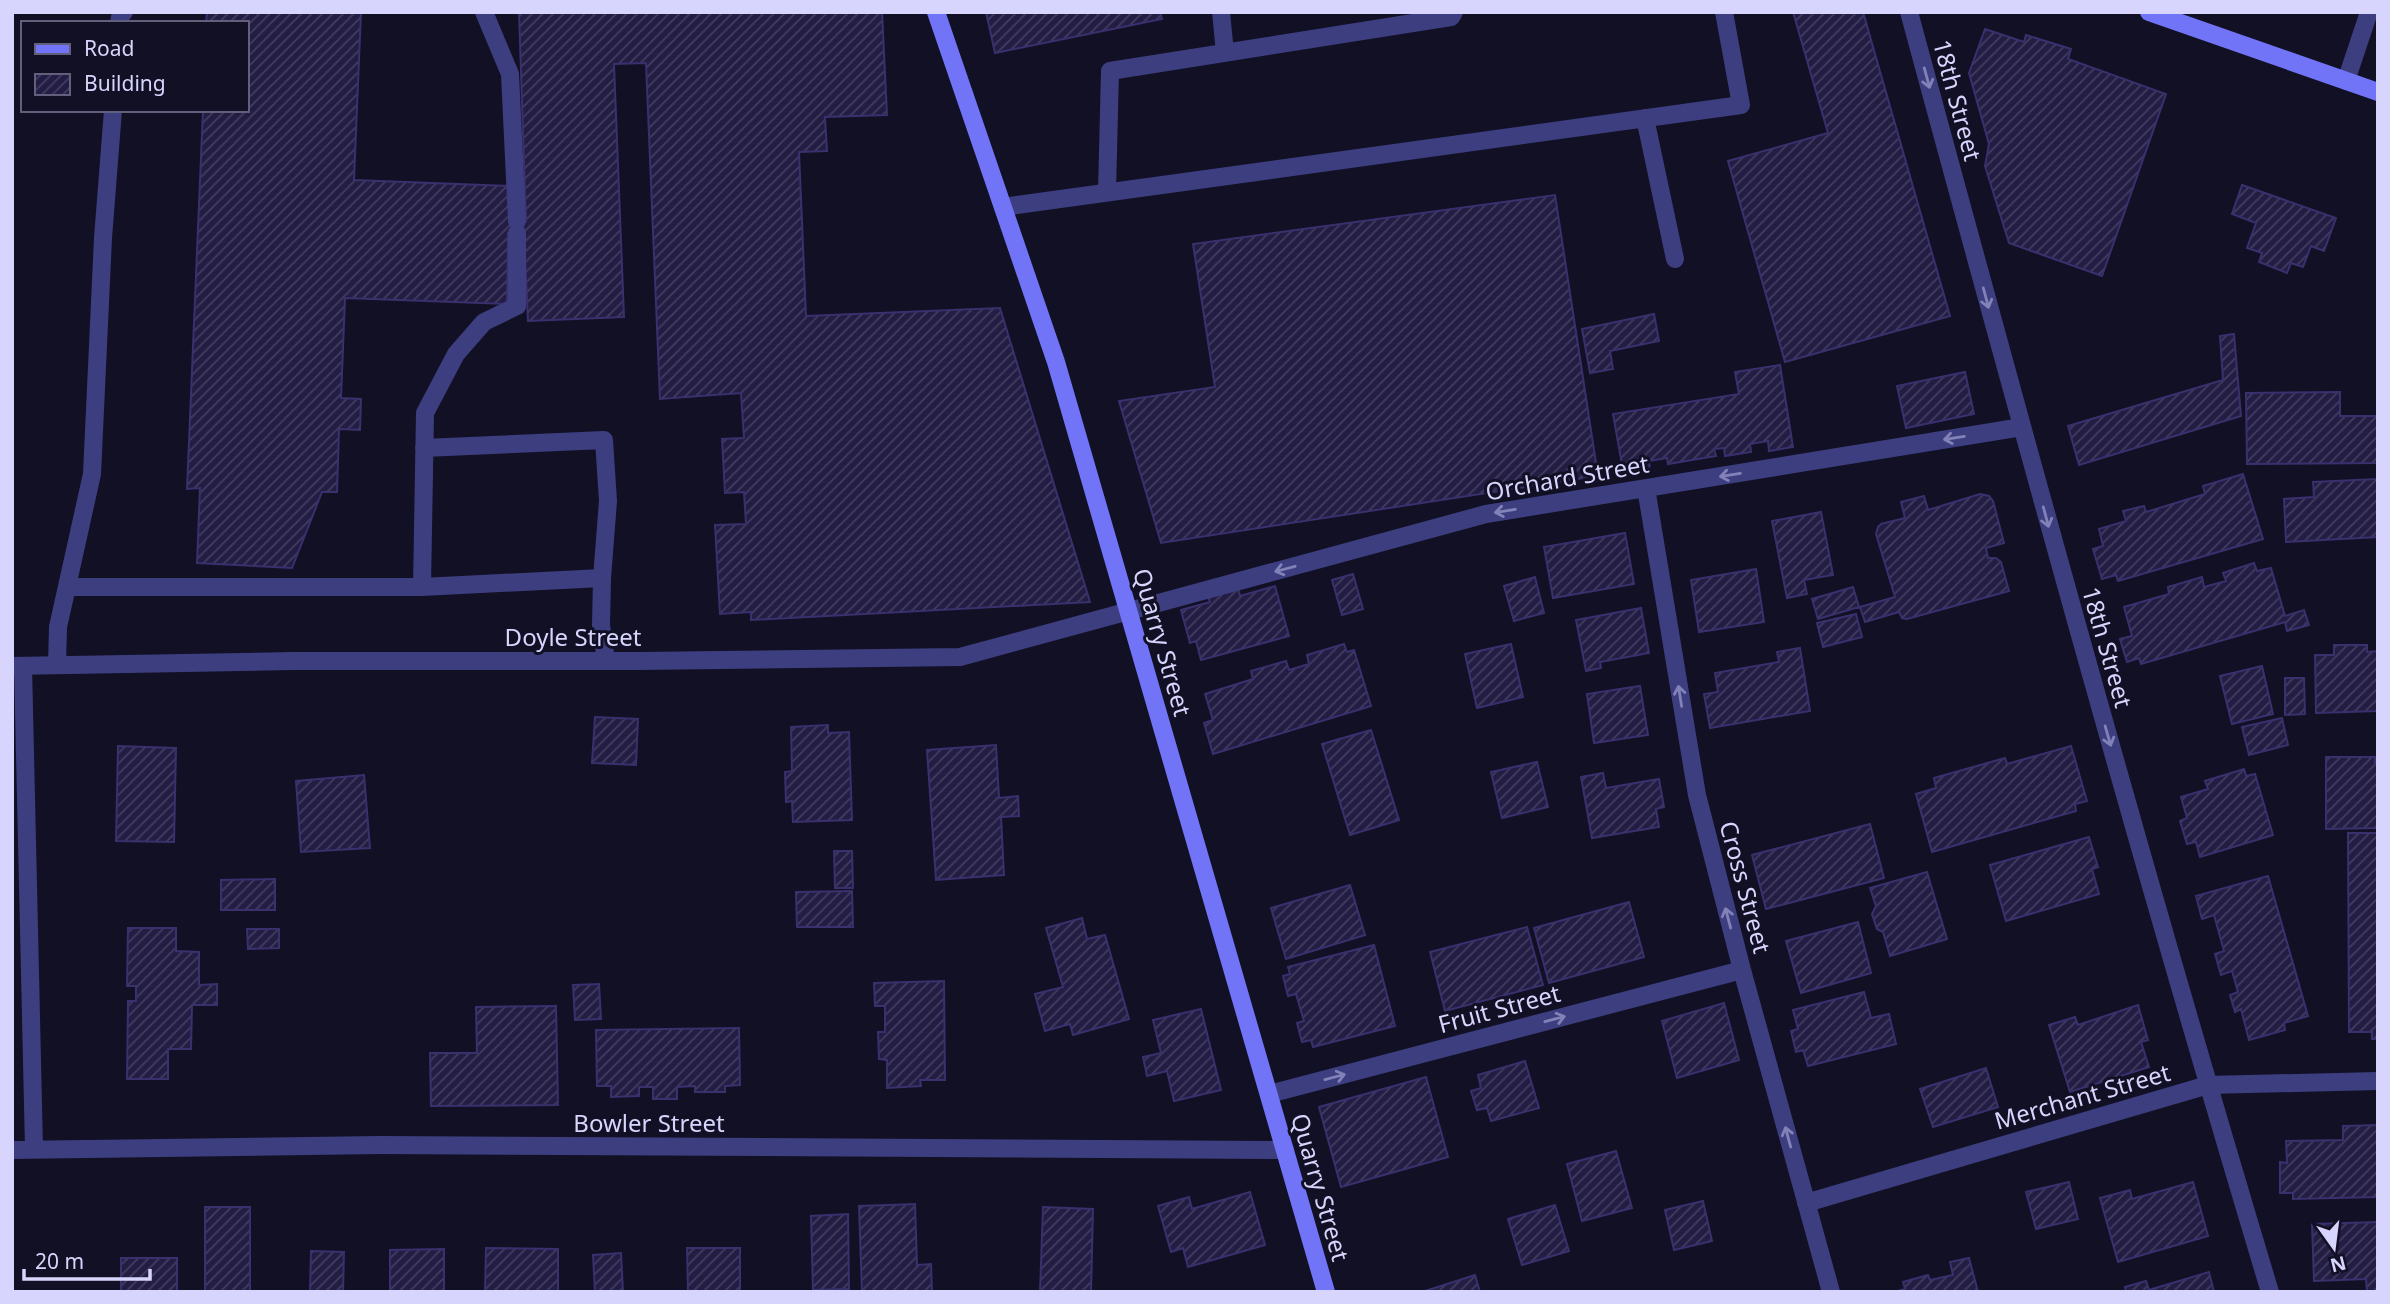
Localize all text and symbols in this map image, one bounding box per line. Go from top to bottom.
legend [21,21,248,112]
text: Road [84,34,134,62]
street label: 18th Street [1926,36,1990,165]
one-way arrow [1921,67,1934,89]
text: Building [84,69,166,97]
one-way arrow [1981,286,1994,308]
one-way arrow [1943,432,1966,445]
street label: Orchard Street [1483,446,1652,508]
one-way arrow [1719,469,1742,482]
one-way arrow [1494,505,1517,518]
one-way arrow [2040,505,2053,528]
one-way arrow [1275,563,1297,576]
street label: Quarry Street [1126,564,1200,720]
street label: 18th Street [2075,583,2141,712]
street label: Doyle Street [505,620,642,653]
one-way arrow [1673,685,1686,707]
one-way arrow [2102,724,2115,747]
street label: Cross Street [1713,817,1780,957]
one-way arrow [1721,907,1734,930]
street label: Fruit Street [1434,976,1564,1040]
one-way arrow [1543,1012,1566,1025]
street label: Merchant Street [1990,1055,2174,1137]
one-way arrow [1323,1070,1346,1083]
street label: Bowler Street [573,1106,725,1139]
street label: Quarry Street [1284,1109,1358,1265]
one-way arrow [1781,1126,1794,1148]
north arrow [2299,1213,2369,1283]
scale bar [24,1238,150,1282]
text: 20 m [35,1247,84,1275]
text: N [2327,1250,2349,1279]

